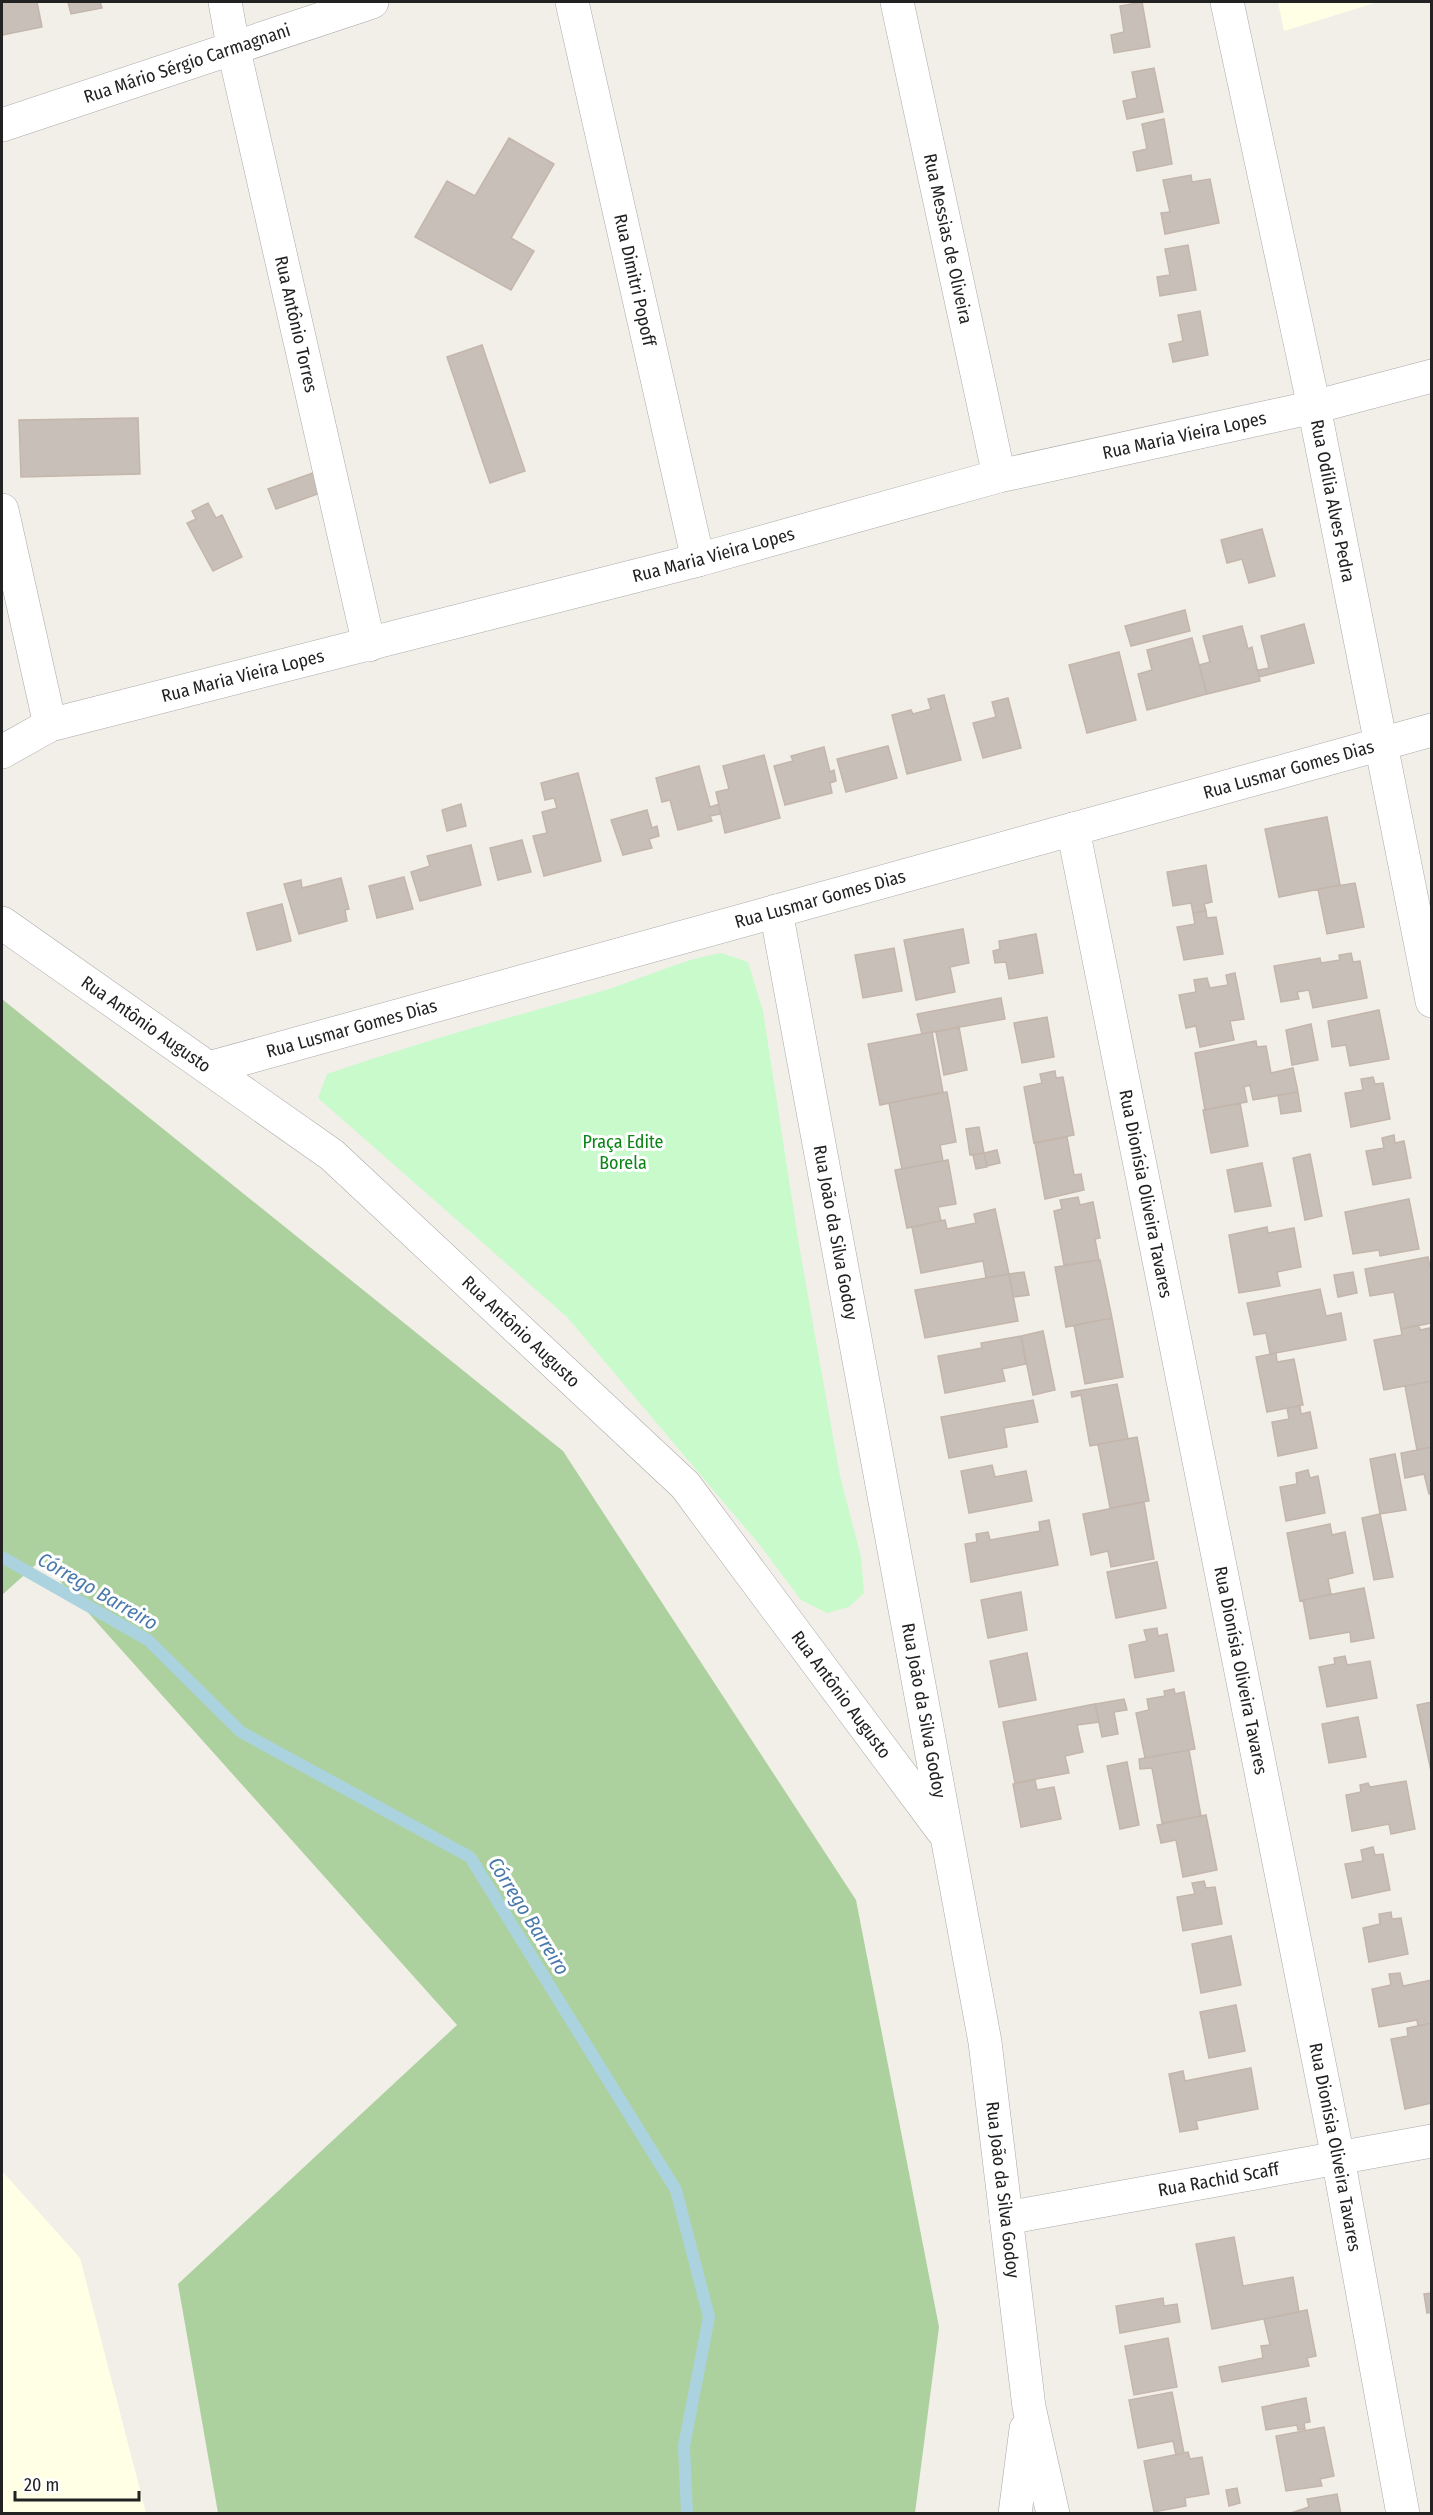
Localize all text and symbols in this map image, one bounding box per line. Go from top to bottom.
street label: Rua Mário Sérgio Carmagnani [81,19,293,108]
street label: Rua Messias de Oliveira [919,151,977,326]
street label: Rua Dimitri Popoff [609,212,661,350]
street label: Rua Antônio Torres [270,254,322,395]
street label: Rua Maria Vieira Lopes [1100,407,1269,464]
street label: Rua Odília Alves Pedra [1306,418,1360,584]
street label: Rua Maria Vieira Lopes [630,523,797,587]
street label: Rua Maria Vieira Lopes [159,645,327,707]
street label: Rua Lusmar Gomes Dias [1201,735,1377,804]
street label: Rua Lusmar Gomes Dias [732,865,908,933]
street label: Rua Antônio Augusto [77,971,215,1077]
street label: Rua Lusmar Gomes Dias [264,994,440,1063]
street label: Rua Dionísia Oliveira Tavares [1114,1088,1177,1300]
park label: Praça Edite Borela [583,1131,664,1174]
street label: Rua João da Silva Godoy [808,1143,862,1322]
street label: Rua Antônio Augusto [457,1271,584,1392]
water label: Córrego Barreiro [34,1547,162,1635]
street label: Rua Dionísia Oliveira Tavares [1209,1564,1272,1777]
street label: Rua João da Silva Godoy [897,1621,951,1800]
street label: Rua Antônio Augusto [786,1627,896,1763]
water label: Córrego Barreiro [483,1853,575,1979]
street label: Rua Dionísia Oliveira Tavares [1304,2041,1366,2254]
street label: Rua João da Silva Godoy [981,2100,1024,2279]
street label: Rua Rachid Scaff [1156,2158,1282,2201]
scale bar [15,2464,140,2502]
text: 20 m [24,2474,59,2496]

